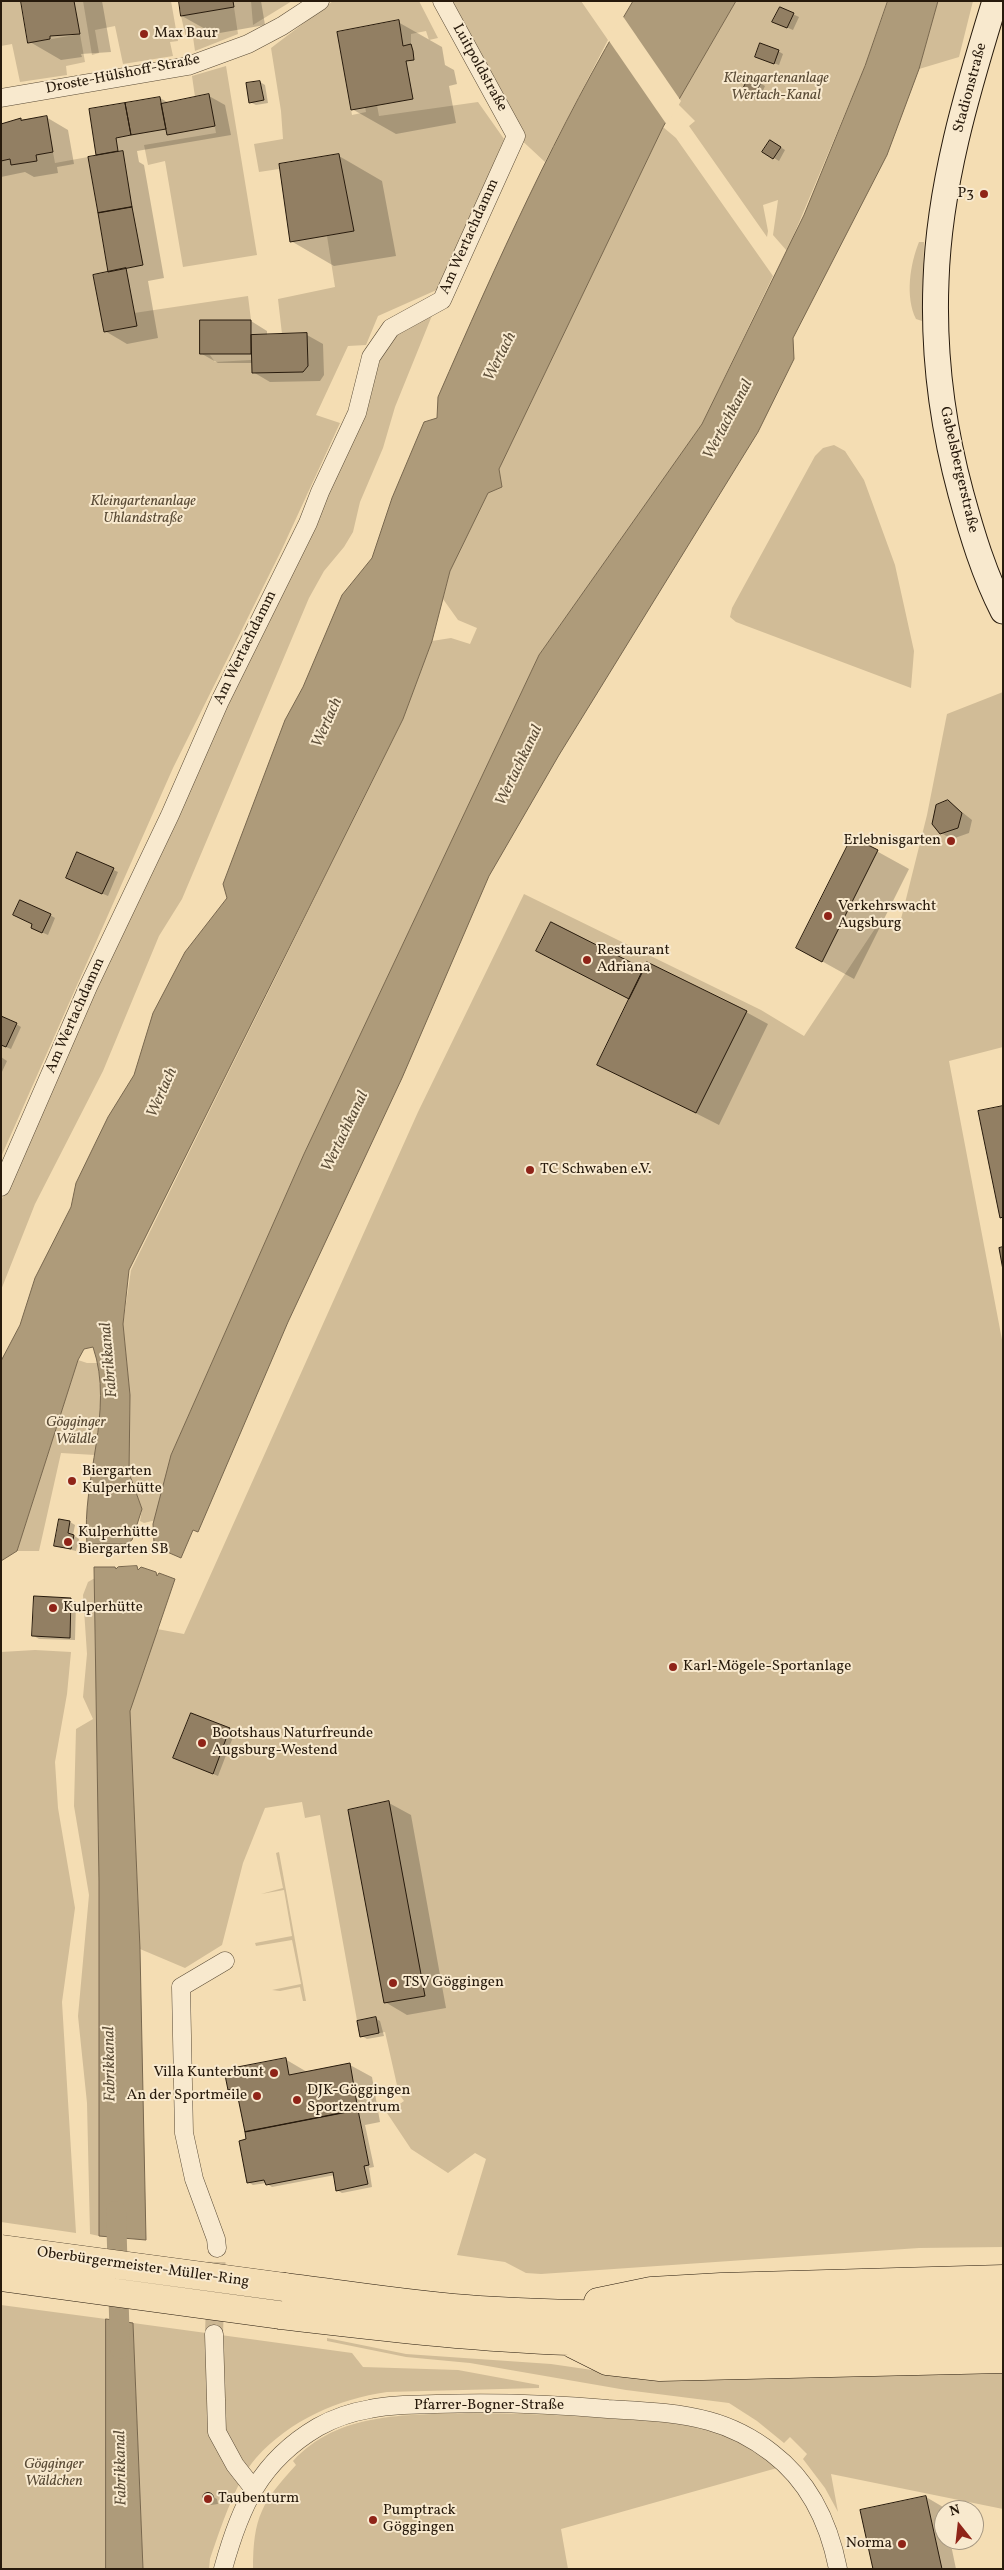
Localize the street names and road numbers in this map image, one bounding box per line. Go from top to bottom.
street label: Luitpoldstraße [447,21,511,115]
street label: Stadionstraße [950,41,992,135]
street label: Droste-Hülshoff-Straße [44,51,202,99]
street label: Am Wertachdamm [436,176,504,298]
street label: Gabelsbergerstraße [935,405,981,535]
street label: Am Wertachdamm [211,588,281,708]
street label: Am Wertachdamm [42,955,110,1077]
street label: Oberbürgermeister-Müller-Ring [36,2244,250,2292]
street label: Pfarrer-Bogner-Straße [414,2397,564,2415]

